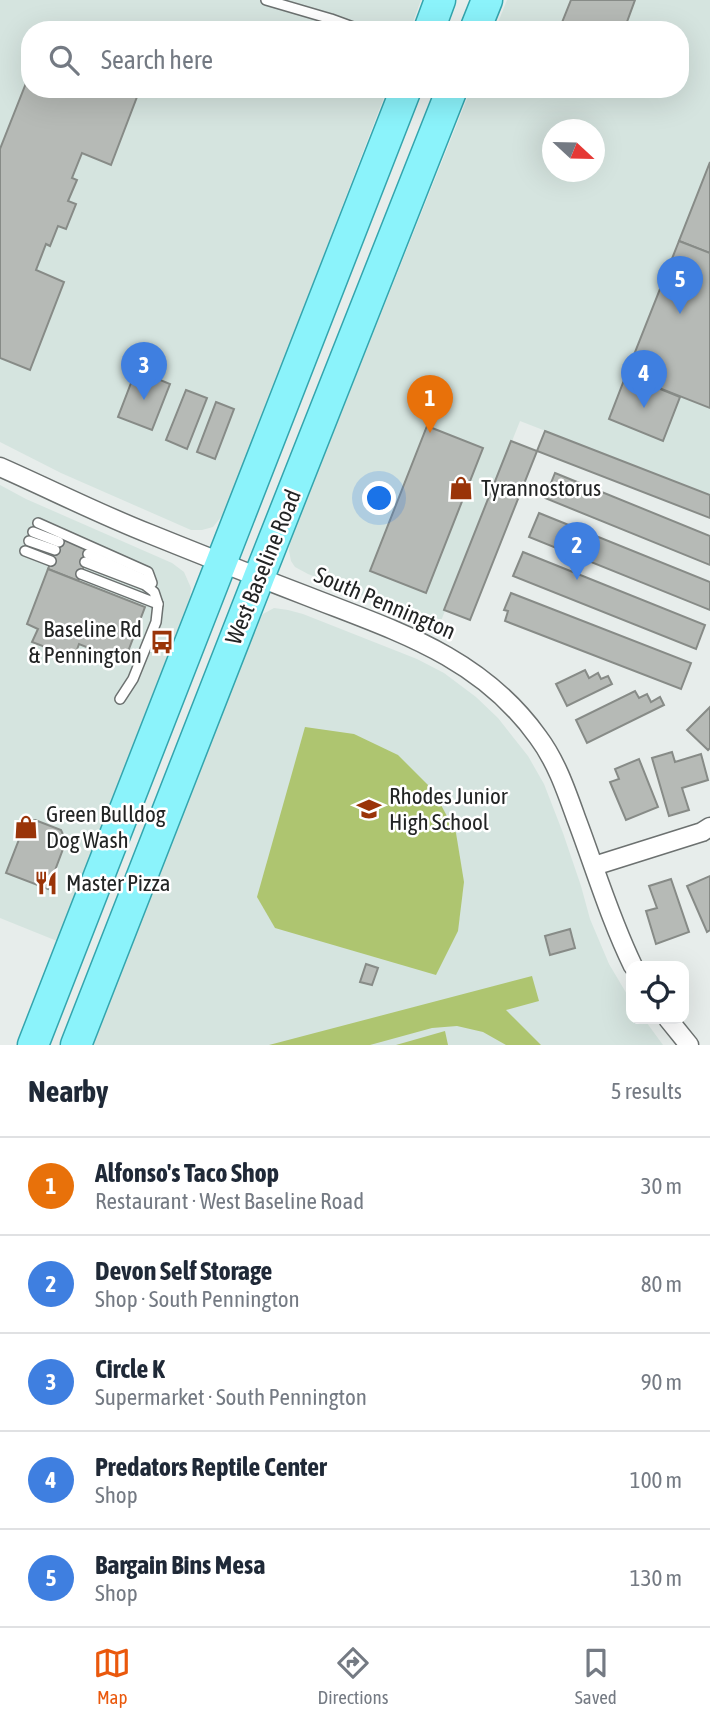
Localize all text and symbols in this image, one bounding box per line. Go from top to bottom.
search box [21,21,689,98]
icon: search [45,41,83,79]
text: Search here [101,45,213,75]
north arrow [542,119,605,182]
pin: 5 [657,256,703,314]
pin: 3 [121,342,167,400]
pin: 4 [621,350,667,408]
pin: 1 [407,375,453,433]
shop icon: Tyrannostorus [447,474,475,502]
place label: Tyrannostorus [481,475,601,501]
your location [362,481,396,515]
street label: West Baseline Road [220,486,306,648]
pin: 2 [554,522,600,580]
street label: South Pennington [310,562,460,644]
place label: Baseline Rd & Pennington [28,616,142,668]
bus stop icon: Baseline Rd & Pennington [148,628,176,656]
place label: Rhodes Junior High School [389,783,509,835]
school or university icon: Rhodes Junior High School [355,795,383,823]
place label: Green Bulldog Dog Wash [46,801,166,853]
shop icon: Green Bulldog Dog Wash [12,813,40,841]
restaurant icon: Master Pizza [32,869,60,897]
place label: Master Pizza [66,870,170,896]
map controls [626,961,689,1024]
button: locate [626,961,689,1024]
text: Nearby [28,1074,108,1108]
text: 5 results [611,1078,682,1104]
text: Alfonso's Taco Shop [95,1158,279,1188]
text: 1 [46,1173,56,1199]
text: 30 m [641,1173,682,1199]
text: Restaurant · West Baseline Road [95,1188,364,1214]
text: Devon Self Storage [95,1256,272,1286]
text: 2 [46,1271,56,1297]
text: 80 m [641,1271,682,1297]
text: Shop · South Pennington [95,1286,300,1312]
text: Circle K [95,1354,165,1384]
text: 3 [46,1369,56,1395]
text: 90 m [641,1369,682,1395]
text: Supermarket · South Pennington [95,1384,367,1410]
text: Predators Reptile Center [95,1452,327,1482]
text: 4 [46,1467,56,1493]
text: 100 m [630,1467,682,1493]
text: Shop [95,1482,138,1508]
text: Bargain Bins Mesa [95,1550,265,1580]
text: 5 [46,1565,56,1591]
text: 130 m [630,1565,682,1591]
text: Shop [95,1580,138,1606]
tab: Map [93,1644,131,1708]
tab: Directions [318,1644,388,1708]
tab: Saved [575,1644,617,1708]

